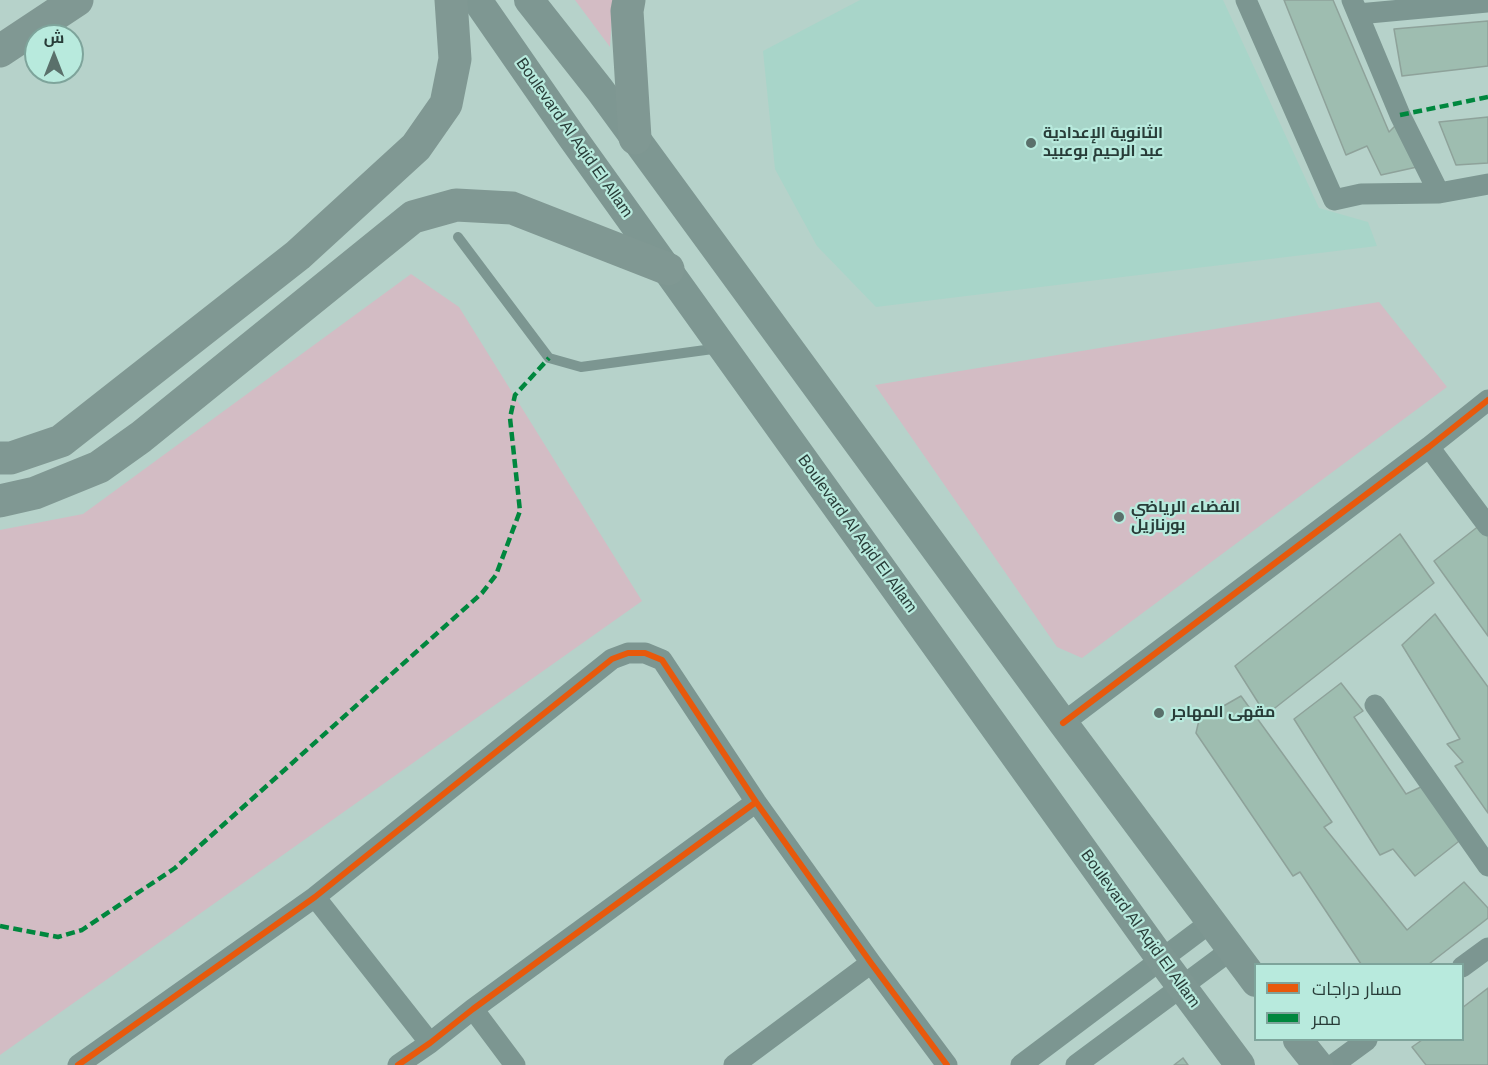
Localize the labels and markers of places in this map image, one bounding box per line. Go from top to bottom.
place label: الثانوية الإعدادية عبد الرحيم بوعبيد [1043,124,1164,162]
marker: الثانوية الإعدادية عبد الرحيم بوعبيد [1024,136,1038,150]
place label: الفضاء الرياضي بورنازيل [1131,498,1240,536]
marker: الفضاء الرياضي بورنازيل [1112,510,1126,524]
place label: مقهى المهاجر [1171,703,1275,723]
marker: مقهى المهاجر [1152,706,1166,720]

